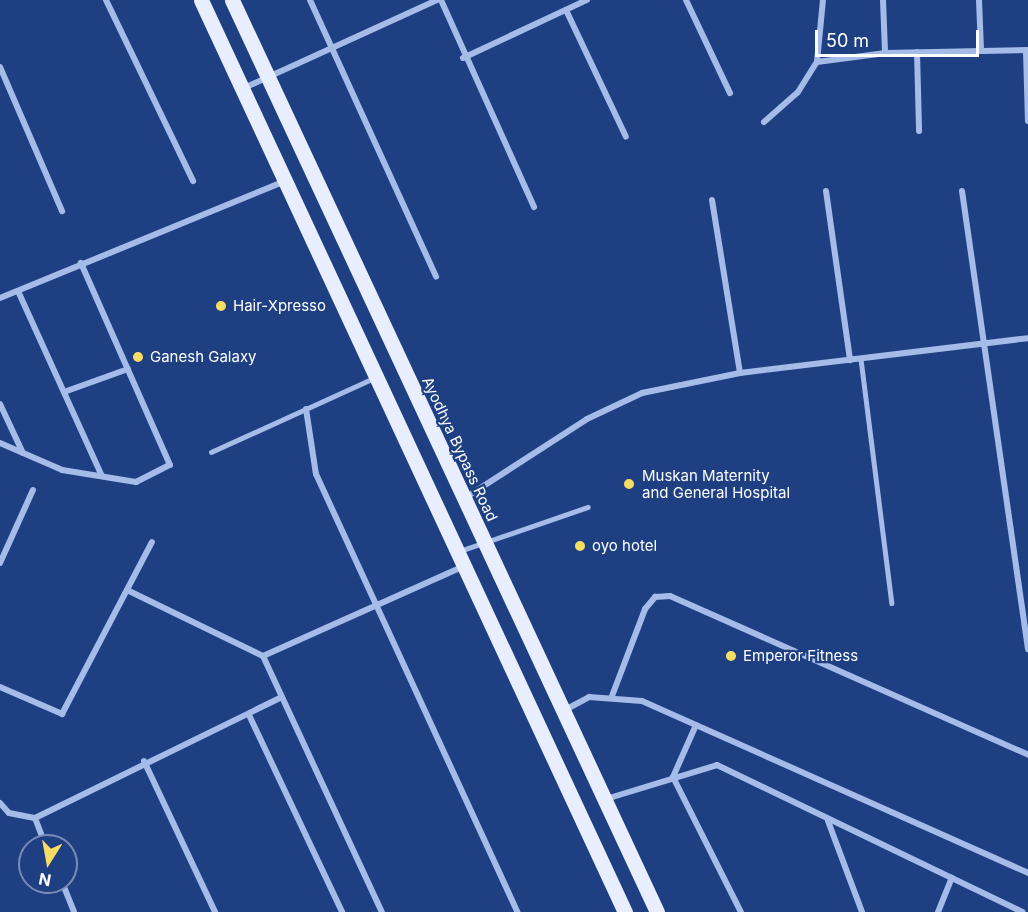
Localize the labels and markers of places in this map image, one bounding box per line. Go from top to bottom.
place label: Hair-Xpresso [233,297,326,315]
marker: Hair-Xpresso [214,299,228,313]
place label: Ganesh Galaxy [150,348,257,366]
marker: Ganesh Galaxy [131,350,145,364]
place label: Muskan Maternity and General Hospital [642,466,790,501]
marker: Muskan Maternity and General Hospital [620,475,638,493]
place label: oyo hotel [592,537,657,555]
marker: oyo hotel [573,539,587,553]
place label: Emperor Fitness [743,647,858,665]
marker: Emperor Fitness [724,649,738,663]

